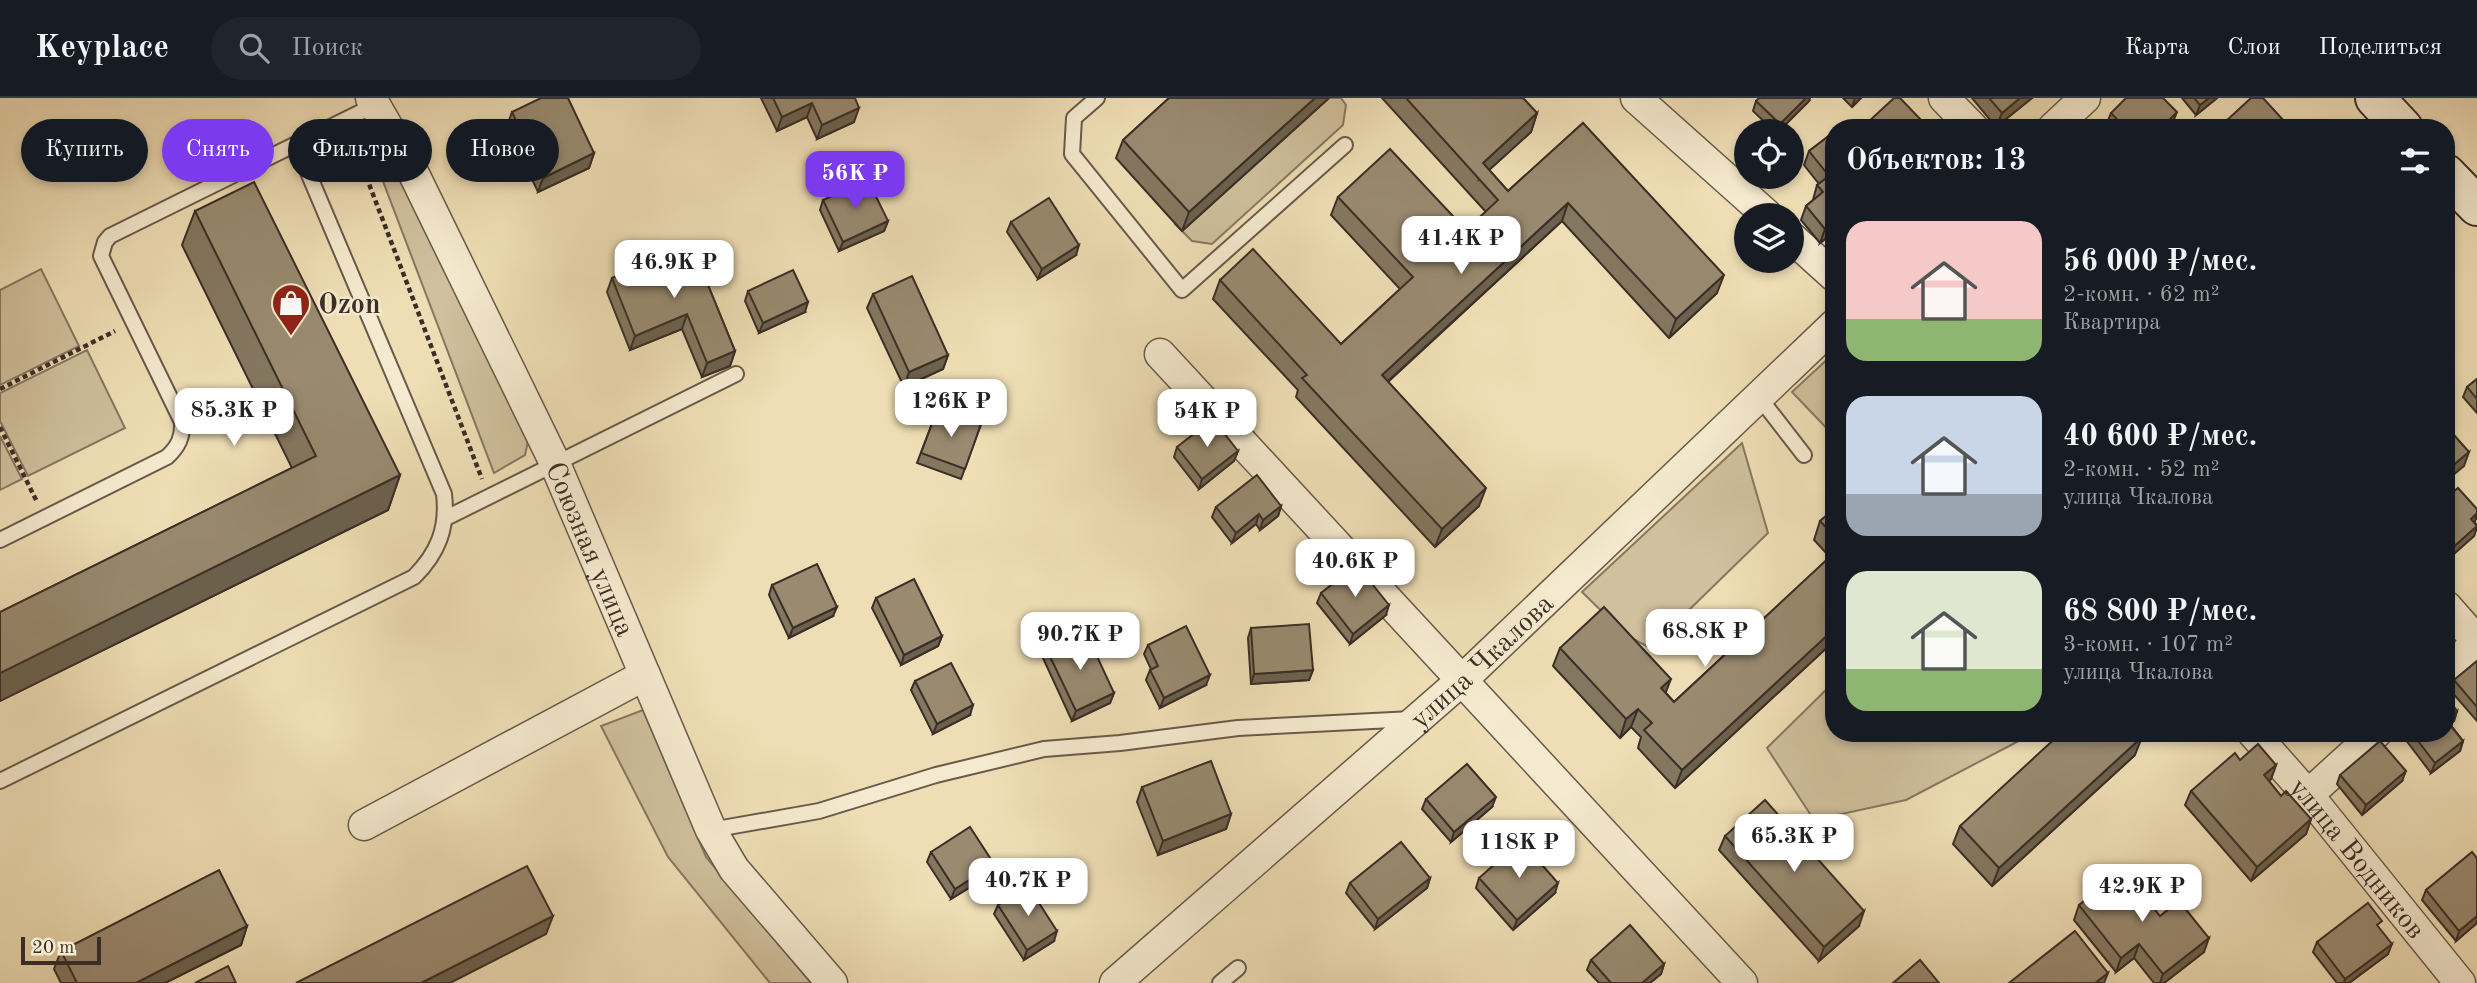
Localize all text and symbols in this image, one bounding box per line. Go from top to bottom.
search box [211,17,701,80]
icon: search [235,29,273,67]
text: Keyplace [35,32,169,65]
text: Поиск [291,35,363,61]
text: Карта [2125,36,2190,60]
text: Слои [2228,36,2281,60]
text: Поделиться [2319,36,2442,60]
chip: Купить [21,119,148,182]
chip: Снять [162,119,274,182]
chip: Фильтры [288,119,432,182]
chip: Новое [446,119,559,182]
map controls [1734,119,1804,273]
button: locate [1734,119,1804,189]
icon: filters [2396,142,2434,180]
text: Объектов: 13 [1846,146,2026,176]
pin: 56K ₽ [806,152,904,211]
text: 56K ₽ [822,162,888,185]
button: layers [1734,203,1804,273]
pin: 41.4K ₽ [1396,216,1526,276]
text: 41.4K ₽ [1418,227,1504,250]
pin: 46.9K ₽ [609,240,739,300]
text: 56 000 ₽/мес. [2063,247,2257,277]
icon: home [1902,249,1986,333]
text: 46.9K ₽ [631,251,717,274]
shop icon: Ozon [270,282,312,337]
text: 2-комн. · 62 m² [2063,283,2220,306]
place label: Ozon [318,292,381,320]
text: Квартира [2063,311,2161,334]
pin: 126K ₽ [894,380,1008,439]
pin: 85.3K ₽ [169,388,299,448]
text: 126K ₽ [911,390,991,413]
pin: 54K ₽ [1158,390,1256,449]
text: 85.3K ₽ [191,399,277,422]
text: 54K ₽ [1174,400,1240,423]
text: 40 600 ₽/мес. [2063,422,2257,452]
icon: home [1902,424,1986,508]
text: 2-комн. · 52 m² [2063,458,2220,481]
street label: Союзная улица [539,459,638,641]
text: улица Чкалова [2063,486,2213,509]
pin: 40.6K ₽ [1290,540,1420,599]
text: 40.6K ₽ [1312,550,1398,573]
street label: улица Чкалова [1406,590,1560,735]
text: 68 800 ₽/мес. [2063,597,2257,627]
icon: home [1902,599,1986,683]
pin: 68.8K ₽ [1640,610,1770,669]
pin: 90.7K ₽ [1015,612,1145,672]
text: 68.8K ₽ [1662,620,1748,643]
text: 90.7K ₽ [1037,623,1123,646]
text: 3-комн. · 107 m² [2063,633,2233,656]
text: улица Чкалова [2063,661,2213,684]
street label: улица Водников [2283,774,2429,945]
pin: 65.3K ₽ [1729,814,1859,874]
pin: 118K ₽ [1462,820,1576,880]
text: 65.3K ₽ [1751,825,1837,848]
text: 118K ₽ [1479,831,1559,854]
pin: 40.7K ₽ [963,858,1093,918]
pin: 42.9K ₽ [2077,864,2207,924]
text: 40.7K ₽ [985,869,1071,892]
text: 42.9K ₽ [2099,875,2185,898]
scale bar [21,934,102,966]
text: 20 m [32,939,74,958]

